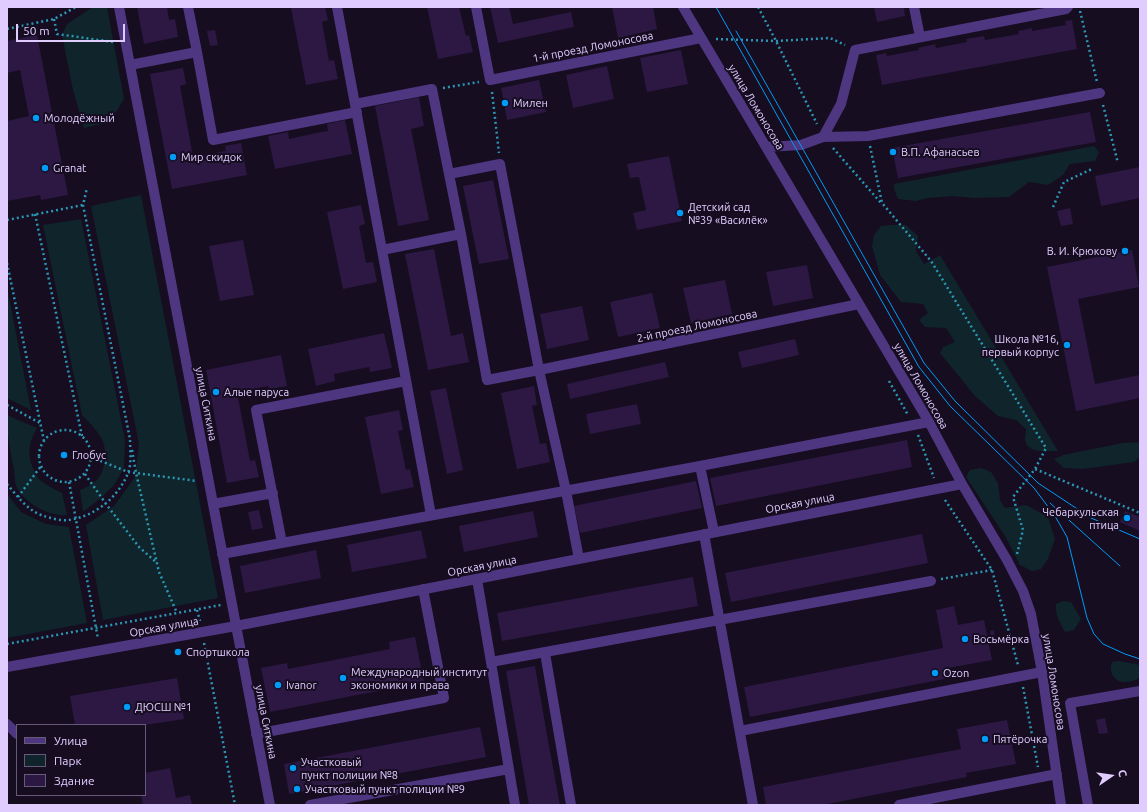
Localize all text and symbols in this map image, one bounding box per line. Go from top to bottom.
scale bar [18,16,127,42]
text: 50 m [23,24,50,37]
street label: 1-й проезд Ломоносова [532,29,654,65]
street label: улица Ломоносова [725,62,787,152]
place label: Милен [513,96,548,110]
marker: Милен [500,98,510,108]
place label: Молодёжный [44,111,115,125]
marker: Молодёжный [31,113,41,123]
place label: В.П. Афанасьев [901,145,980,159]
marker: В.П. Афанасьев [888,147,898,157]
place label: Мир скидок [181,150,242,164]
marker: Мир скидок [168,152,178,162]
place label: Granat [53,161,86,175]
marker: Granat [40,163,50,173]
place label: Детский сад №39 «Василёк» [688,200,768,226]
marker: Детский сад №39 «Василёк» [675,208,685,218]
place label: В. И. Крюкову [1047,244,1117,258]
marker: В. И. Крюкову [1120,246,1130,256]
street label: 2-й проезд Ломоносова [636,307,758,345]
place label: Школа №16, первый корпус [982,332,1059,358]
marker: Школа №16, первый корпус [1062,340,1072,350]
street label: улица Ломоносова [891,341,951,431]
street label: улица Ситкина [192,366,220,442]
place label: Алые паруса [224,385,289,399]
marker: Алые паруса [211,387,221,397]
place label: Глобус [72,448,106,462]
marker: Глобус [59,450,69,460]
street label: Орская улица [764,490,836,516]
place label: Чебаркульская птица [1042,505,1119,531]
marker: Чебаркульская птица [1122,513,1132,523]
street label: Орская улица [446,553,518,579]
street label: Орская улица [128,614,200,640]
place label: Восьмёрка [973,632,1029,646]
street label: улица Ломоносова [1040,633,1068,731]
marker: Восьмёрка [960,634,970,644]
place label: Спортшкола [186,645,250,659]
marker: Спортшкола [173,647,183,657]
place label: Международный институт экономики и права [351,665,487,691]
place label: Ozon [943,666,969,680]
marker: Ozon [930,668,940,678]
marker: Международный институт экономики и права [338,673,348,683]
place label: Ivanor [286,678,317,692]
marker: Ivanor [273,680,283,690]
street label: улица Ситкина [252,684,280,760]
place label: ДЮСШ №1 [135,700,192,714]
marker: ДЮСШ №1 [122,702,132,712]
legend [16,724,146,796]
place label: Пятёрочка [993,732,1047,746]
text: Улица [54,734,87,747]
marker: Пятёрочка [980,734,990,744]
text: Парк [54,754,82,767]
place label: Участковый пункт полиции №8 [301,755,398,781]
north arrow [1091,756,1131,796]
marker: Участковый пункт полиции №8 [288,763,298,773]
text: С [1116,769,1129,778]
text: Здание [54,774,95,787]
place label: Участковый пункт полиции №9 [305,782,465,796]
marker: Участковый пункт полиции №9 [292,784,302,794]

